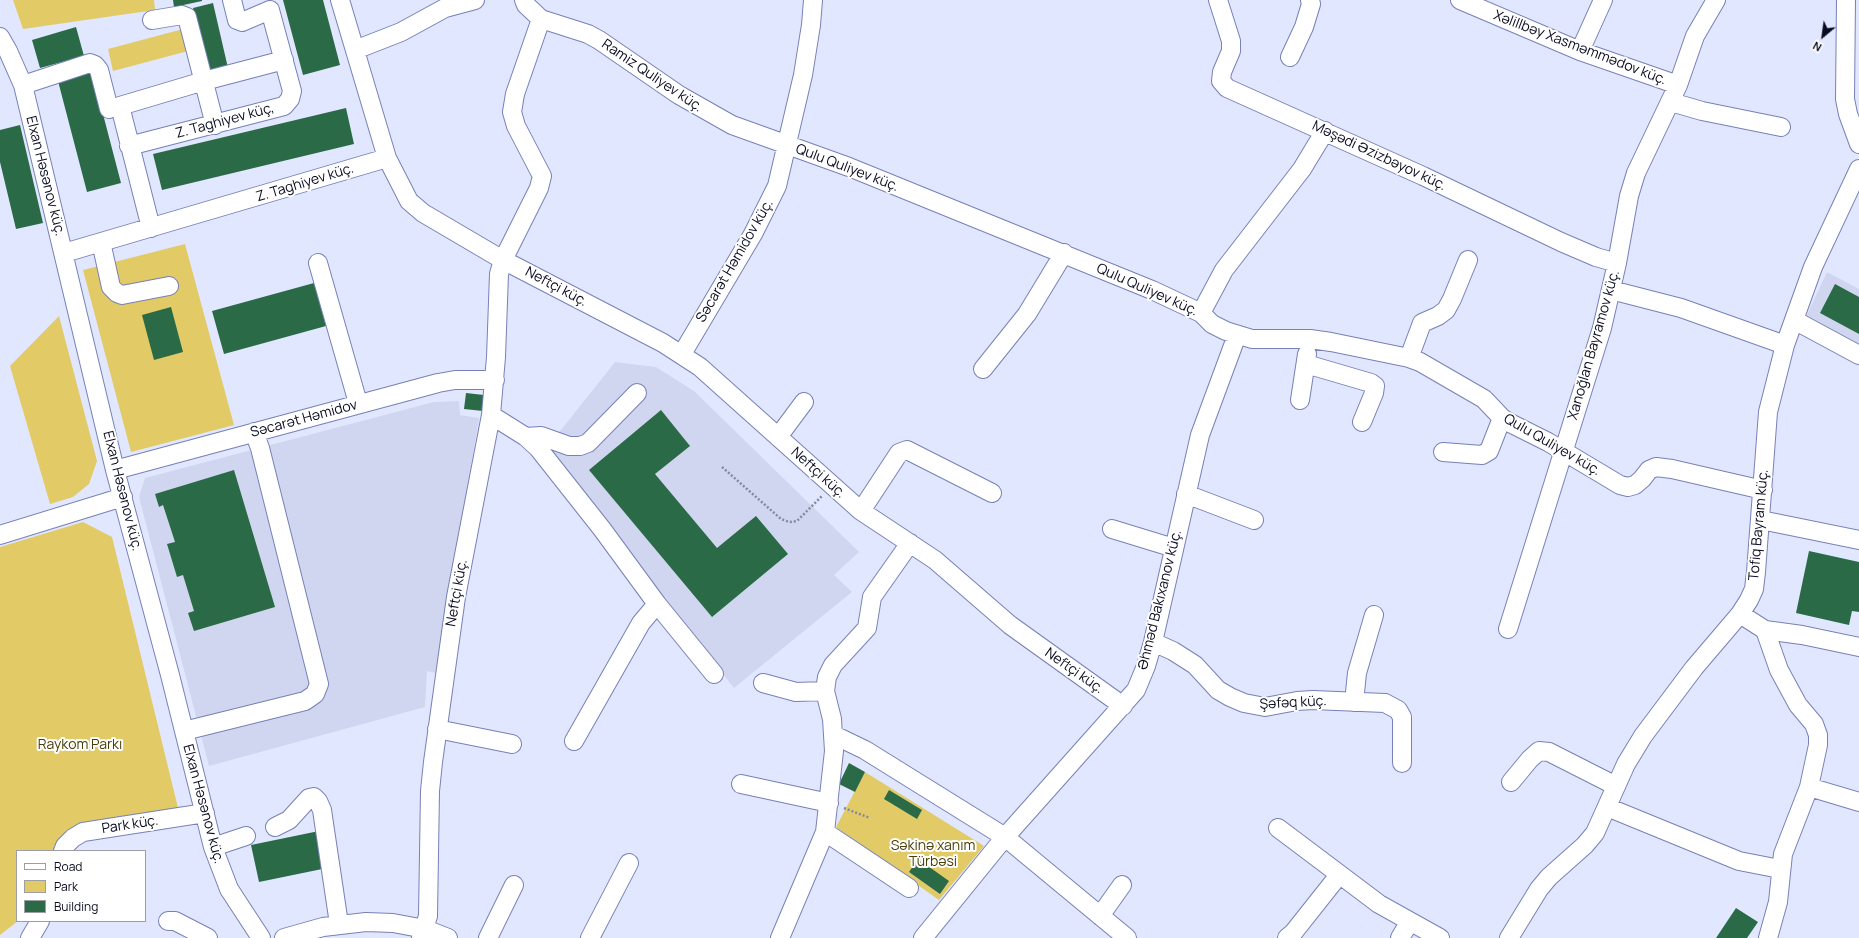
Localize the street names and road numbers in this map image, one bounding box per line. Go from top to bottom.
street label: Xəlillbəy Xasməmmədov küç. [1491,7,1669,89]
street label: Ramiz Quliyev küç. [598,36,706,116]
street label: Z. Taghiyev küç, [174,100,276,142]
street label: Elxan Həsənov küç. [22,114,68,238]
street label: Məşədi Əzizbəyov küç. [1309,118,1449,194]
street label: Qulu Quliyev küç. [793,141,901,195]
street label: Z. Taghiyev küç. [254,160,356,206]
street label: Səcarət Həmidov küç. [693,197,777,325]
street label: Qulu Quliyev küç. [1094,260,1200,320]
street label: Neftçi küç. [522,264,590,310]
street label: Xanoğlan Bayramov küç. [1565,268,1623,422]
street label: Səcarət Həmidov [249,397,359,441]
street label: Qulu Quliyev küç. [1501,410,1603,480]
street label: Elxan Həsənov küç. [99,429,145,553]
street label: Neftçi küç. [787,444,849,502]
street label: Tofiq Bayram küç. [1746,469,1772,581]
street label: Əhməd Bakıxanov küç. [1134,528,1186,672]
street label: Neftçi küç. [443,558,471,628]
street label: Neftçi küç. [1041,645,1107,697]
street label: Şəfəq küç. [1259,693,1327,713]
street label: Elxan Həsənov küç. [179,742,227,866]
street label: Park küç. [101,812,159,838]

